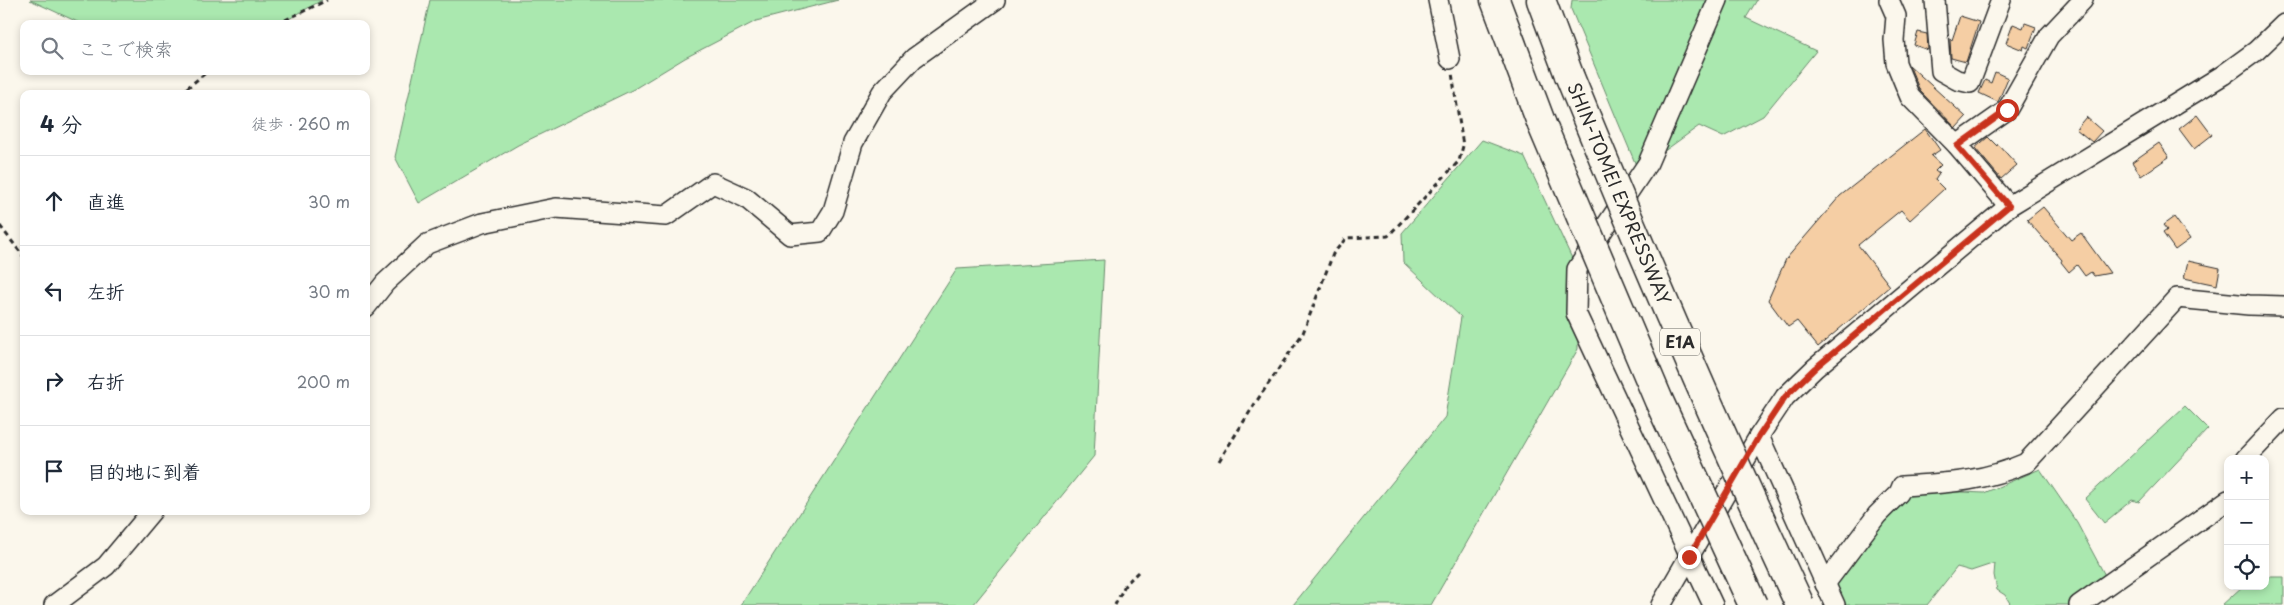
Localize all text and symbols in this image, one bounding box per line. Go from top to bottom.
search box [20,20,370,75]
icon: search [38,34,66,62]
text: ここで検索 [78,34,173,62]
street label: SHIN-TOMEI EXPRESSWAY [1562,78,1679,309]
route start [1996,99,2019,122]
text: 4 分 [40,107,82,139]
text: 徒歩 · 260 m [251,111,350,135]
icon: ahead [40,187,68,215]
text: 直進 [87,187,125,215]
text: 30 m [308,189,350,213]
icon: left [40,277,68,305]
text: 左折 [87,277,125,305]
text: 30 m [308,279,350,303]
road number: E1A [1660,328,1700,356]
icon: right [40,367,68,395]
text: 右折 [87,367,125,395]
text: 200 m [297,369,350,393]
map controls [2224,455,2269,590]
button: + [2224,455,2269,500]
icon: arrive [40,457,68,485]
text: 目的地に到着 [87,457,201,485]
button: − [2224,500,2269,545]
button: locate [2224,545,2269,590]
route end [1678,546,1701,569]

